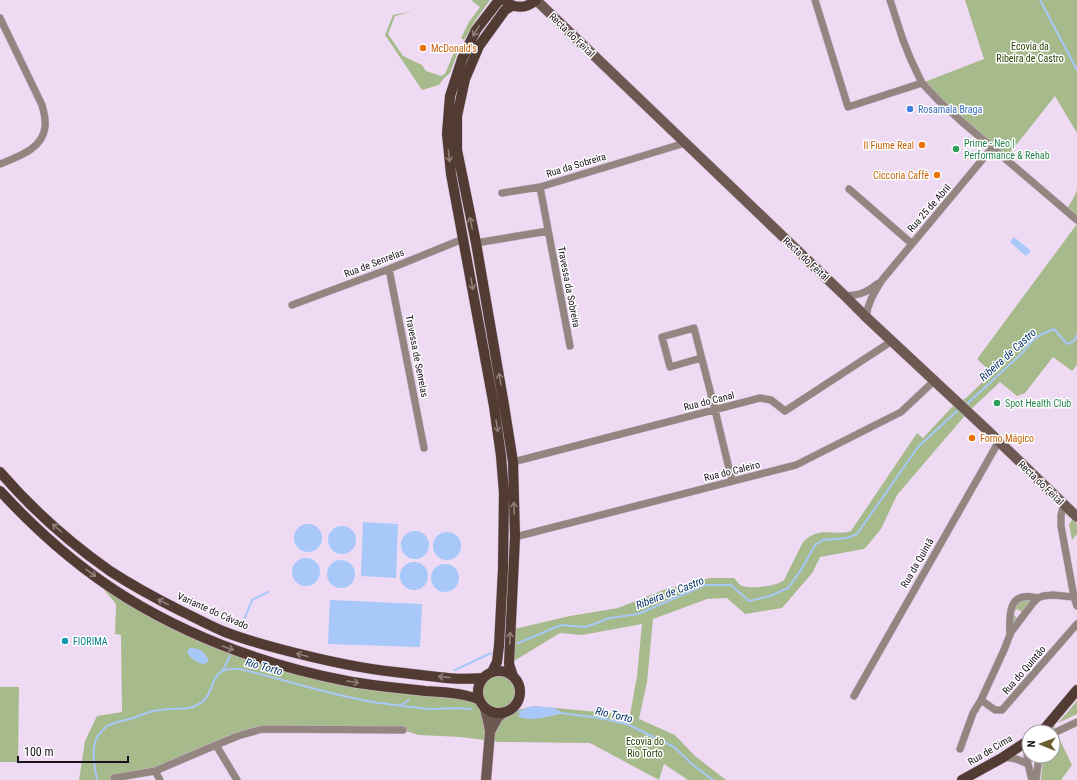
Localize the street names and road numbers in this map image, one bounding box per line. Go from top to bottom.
street label: Recta do Feital [547,11,597,59]
street label: Rua da Sobreira [545,151,607,179]
street label: Rua 25 de Abril [905,182,953,234]
street label: Recta do Feital [781,235,831,283]
street label: Rua de Senrelas [343,246,406,279]
street label: Travessa da Sobreira [556,246,582,329]
street label: Travessa de Senrelas [404,314,430,398]
street label: Rua do Canal [682,389,736,413]
street label: Rua do Caleiro [703,459,761,483]
street label: Recta do Feital [1016,459,1066,507]
street label: Rua da Quintã [898,536,936,590]
street label: Variante do Cávado [176,590,250,632]
street label: Rua do Quintão [1000,644,1048,696]
street label: Rua de Cima [966,732,1014,767]

